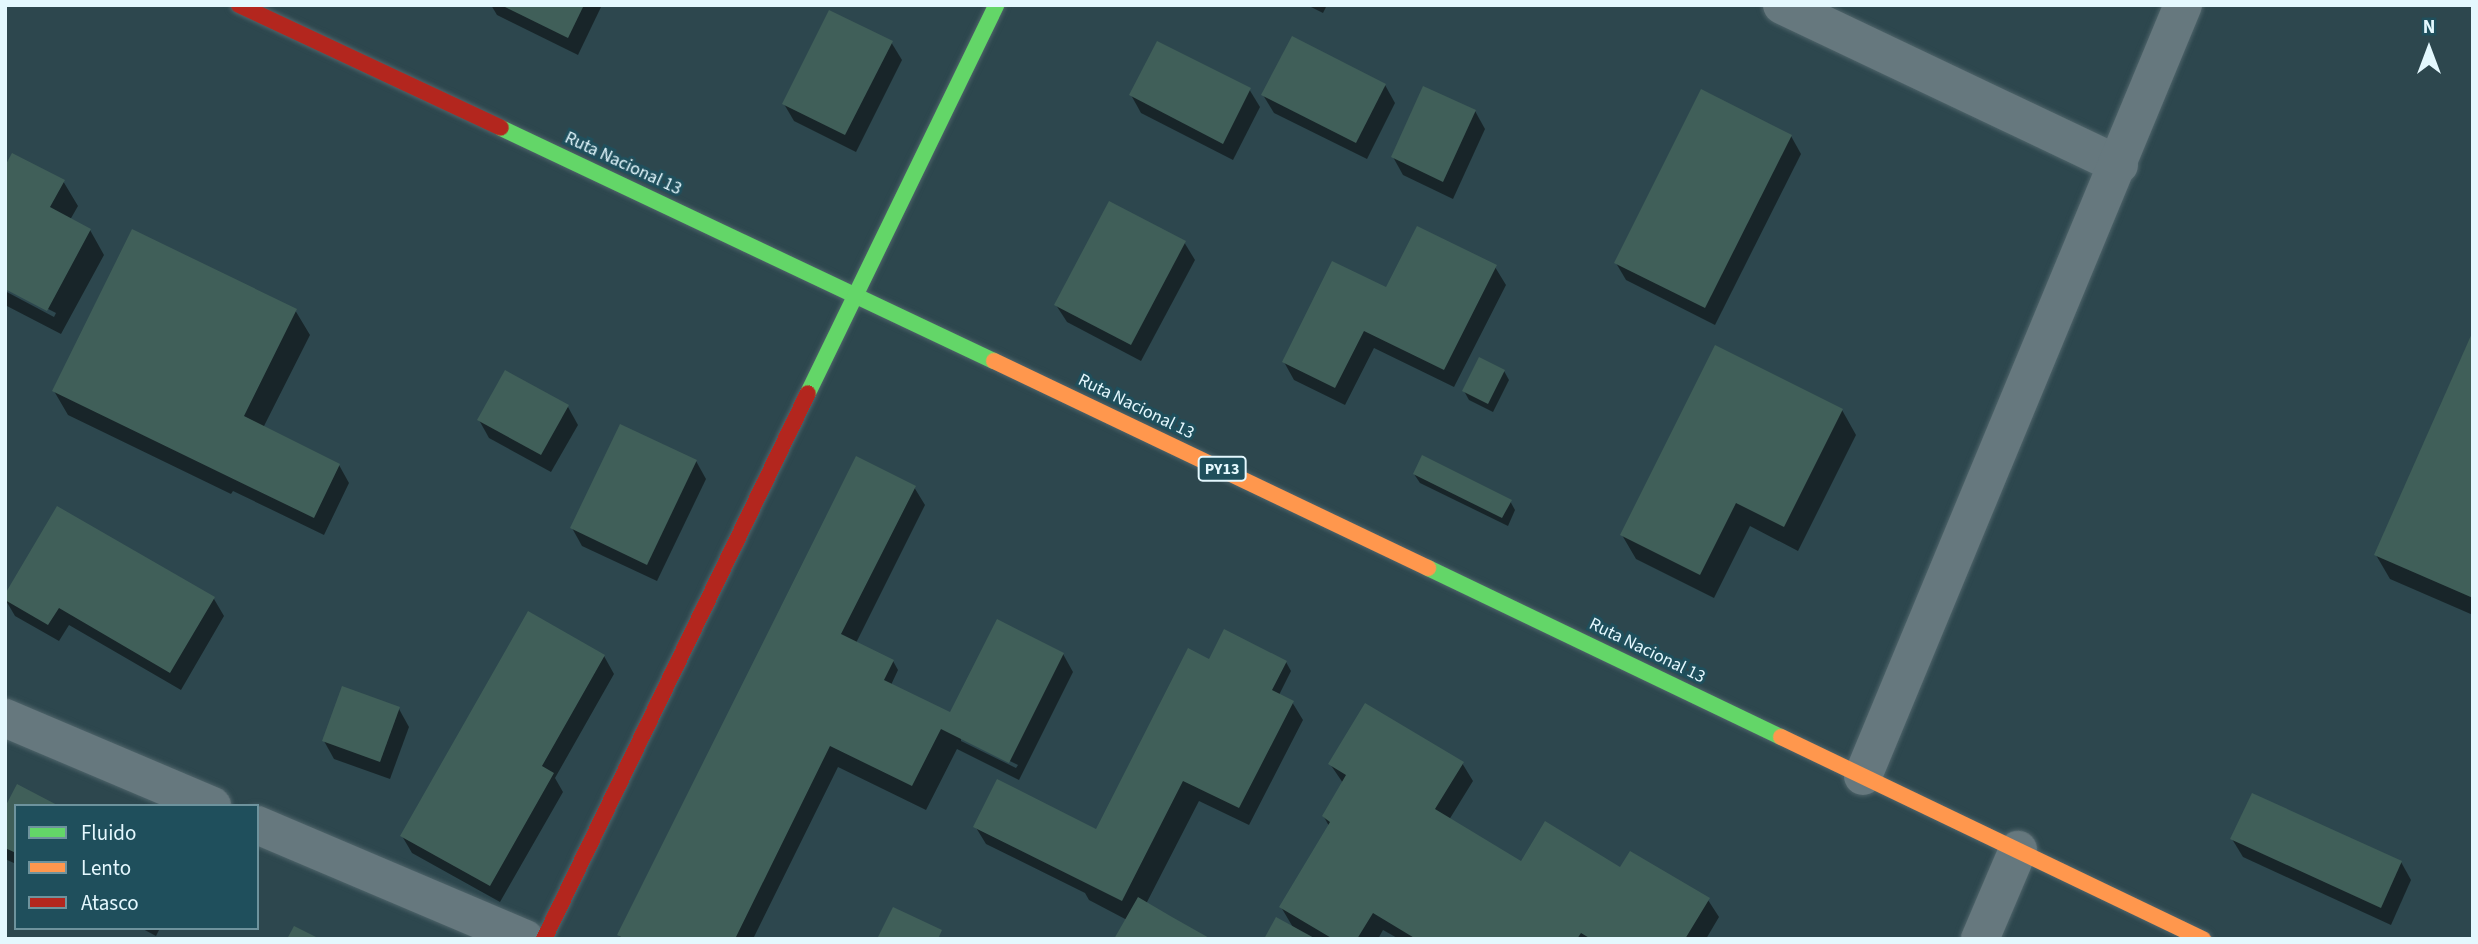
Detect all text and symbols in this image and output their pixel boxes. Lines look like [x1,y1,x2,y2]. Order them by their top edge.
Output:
north arrow [2394,14,2464,84]
text: N [2423,14,2435,41]
street label: Ruta Nacional 13 [561,127,685,201]
street label: Ruta Nacional 13 [1074,370,1198,444]
road number: PY13 [1198,456,1246,482]
street label: Ruta Nacional 13 [1585,614,1709,688]
legend [14,804,259,930]
text: Fluido [81,818,136,848]
text: Lento [81,853,131,883]
text: Atasco [81,888,139,918]

